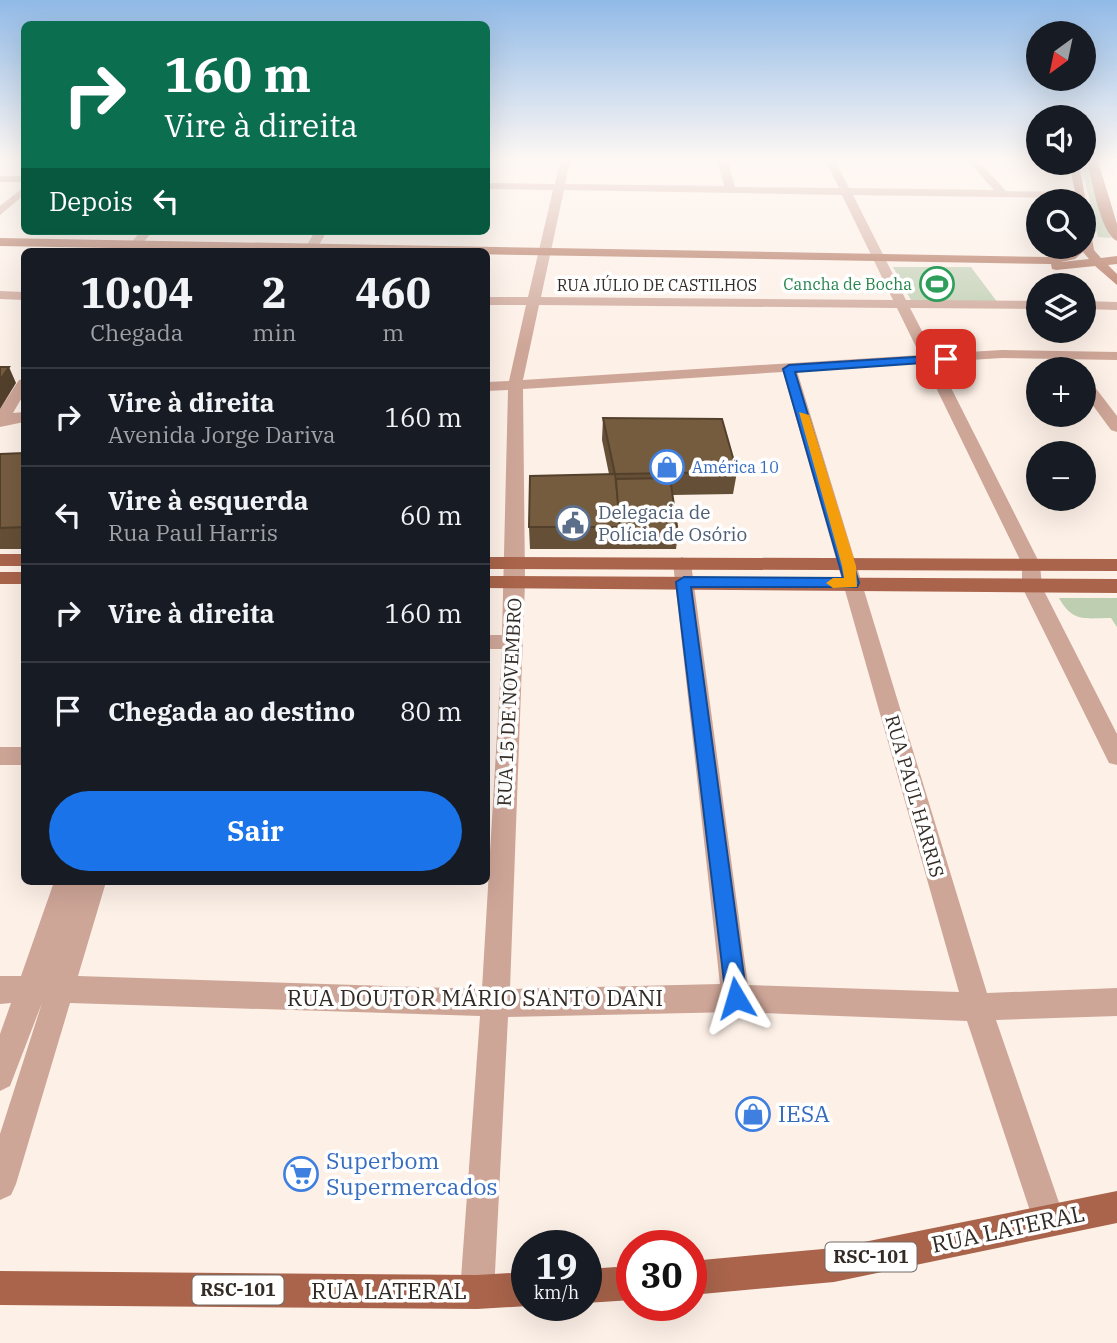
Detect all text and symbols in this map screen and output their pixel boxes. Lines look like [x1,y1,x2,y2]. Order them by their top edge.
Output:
north arrow [1026,21,1096,91]
map controls [1026,21,1096,511]
text: 160 m [164,42,311,105]
icon: right [49,49,140,140]
text: Vire à direita [164,104,358,146]
button: sound [1026,105,1096,175]
icon: left [147,182,185,220]
text: Depois [49,184,133,218]
button: search [1026,189,1096,259]
text: 10:04 [80,265,194,320]
text: 2 [262,265,287,320]
text: 460 [355,265,431,320]
sports icon: Cancha de Bocha [918,265,956,303]
button: layers [1026,273,1096,343]
street label: RUA JÚLIO DE CASTILHOS [557,274,757,295]
place label: Cancha de Bocha [783,274,912,294]
text: Chegada [90,317,183,347]
text: min [253,317,296,347]
text: m [382,317,404,347]
pin [916,329,976,389]
icon: arrive [927,340,965,378]
button: + [1026,357,1096,427]
text: Vire à direita [108,385,275,419]
icon: right [49,398,87,436]
text: 160 m [384,400,462,434]
text: Avenida Jorge Dariva [108,419,336,449]
button: − [1026,441,1096,511]
shop icon: América 10 [648,448,686,486]
place label: América 10 [692,457,779,477]
text: Vire à esquerda [108,483,309,517]
icon: left [49,496,87,534]
text: 60 m [400,498,462,532]
place label: Delegacia de Polícia de Osório [598,500,747,546]
public building icon: Delegacia de Polícia de Osório [554,504,592,542]
text: Rua Paul Harris [108,517,278,547]
icon: right [49,594,87,632]
text: Vire à direita [108,596,275,630]
text: 160 m [384,596,462,630]
street label: RUA 15 DE NOVEMBRO [492,597,526,807]
icon: arrive [49,692,87,730]
text: Chegada ao destino [108,694,355,728]
text: 80 m [400,694,462,728]
street label: RUA PAUL HARRIS [880,712,950,880]
button: Sair [49,791,462,871]
position arrow [699,961,773,1035]
street label: RUA DOUTOR MÁRIO SANTO DANI [287,982,663,1012]
shop icon: IESA [734,1095,772,1133]
place label: IESA [778,1098,830,1128]
place label: Superbom Supermercados [326,1145,498,1201]
supermarket icon: Superbom Supermercados [282,1155,320,1193]
street label: RUA LATERAL [928,1197,1087,1259]
speed limit sign: 30 [616,1230,707,1321]
road number: RSC-101 [826,1242,917,1272]
text: 19 [535,1243,578,1289]
road number: RSC-101 [192,1275,284,1304]
street label: RUA LATERAL [311,1275,467,1305]
text: km/h [534,1281,579,1304]

